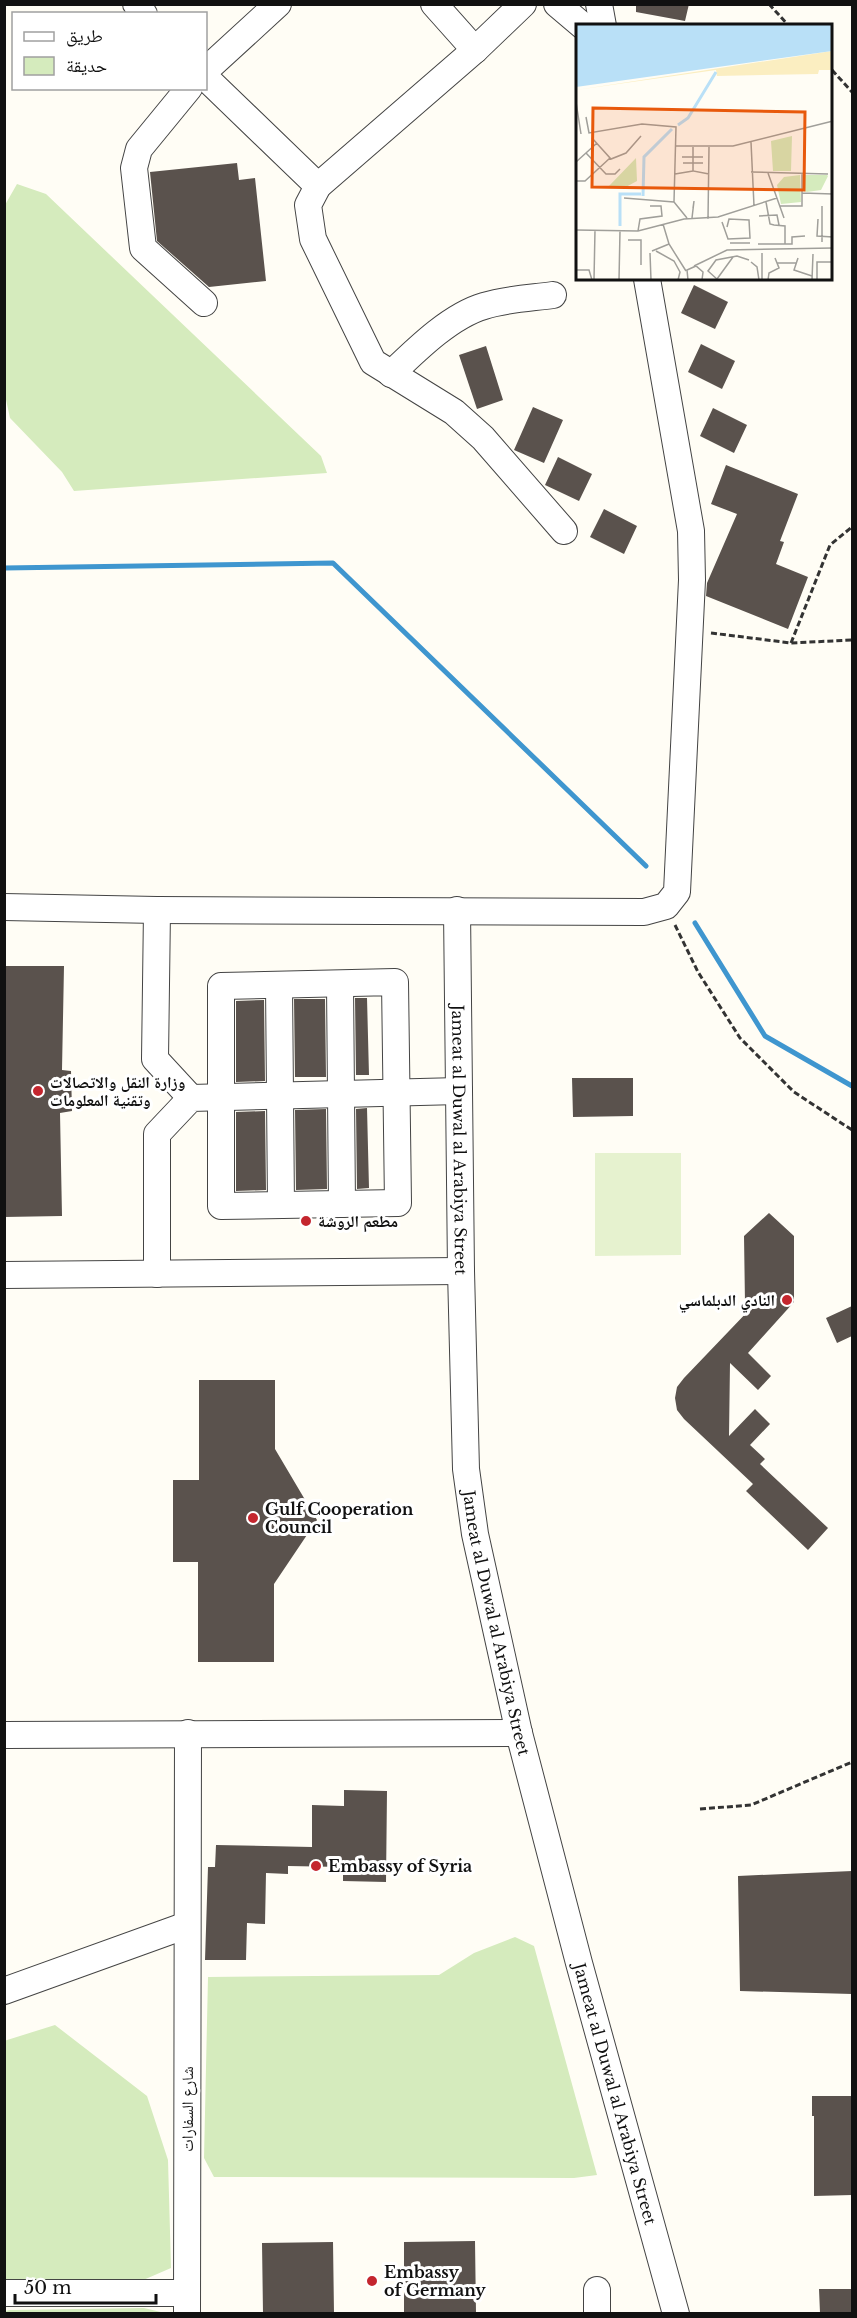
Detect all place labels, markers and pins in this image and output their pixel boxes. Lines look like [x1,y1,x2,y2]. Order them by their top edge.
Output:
place label: وزارة النقل والاتصالات وتقنية المعلومات [50,1072,186,1110]
marker: وزارة النقل والاتصالات وتقنية المعلومات [31,1084,45,1098]
place label: مطعم الروشة [318,1211,398,1233]
marker: مطعم الروشة [299,1214,313,1228]
place label: النادي الدبلماسي [679,1290,775,1313]
marker: النادي الدبلماسي [780,1293,794,1307]
place label: Gulf Cooperation Council [265,1499,414,1537]
marker: Gulf Cooperation Council [246,1511,260,1525]
place label: Embassy of Syria [328,1856,472,1876]
marker: Embassy of Syria [309,1859,323,1873]
place label: Embassy of Germany [384,2262,486,2300]
marker: Embassy of Germany [365,2274,379,2288]

